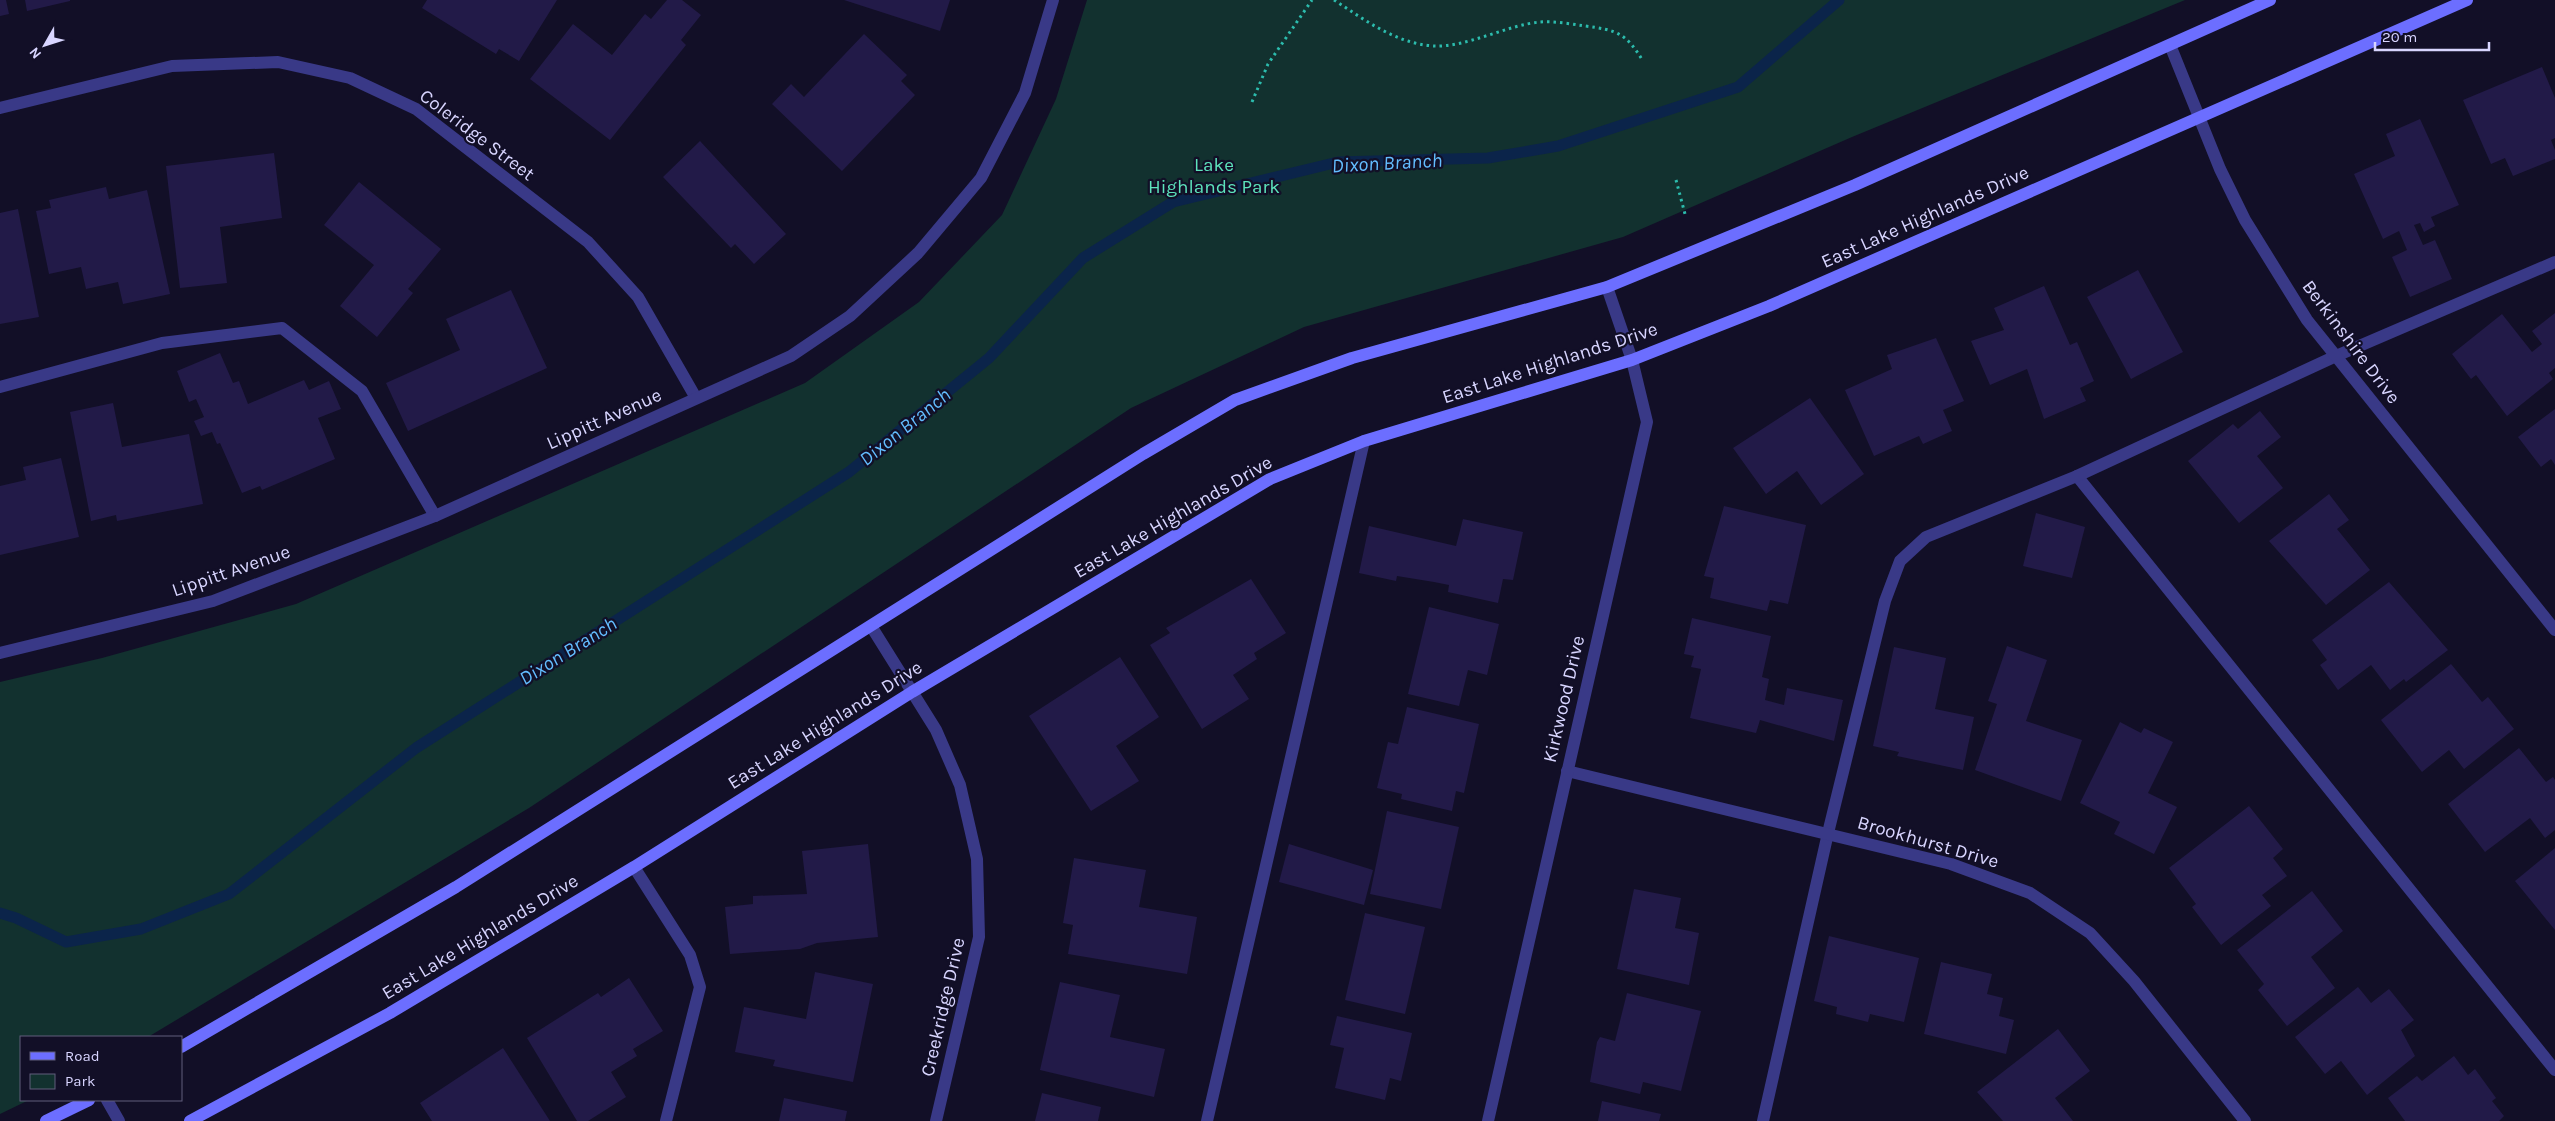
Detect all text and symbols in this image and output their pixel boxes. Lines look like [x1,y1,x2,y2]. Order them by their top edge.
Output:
north arrow [20,20,70,70]
scale bar [2375,20,2489,52]
text: 20 m [2382,28,2417,46]
text: N [26,44,45,62]
street label: Coleridge Street [415,85,539,185]
water label: Dixon Branch [1331,149,1443,177]
park label: Lake Highlands Park [1148,154,1280,198]
street label: East Lake Highlands Drive [1818,161,2032,273]
street label: Berkinshire Drive [2297,276,2405,408]
street label: East Lake Highlands Drive [1440,318,1660,408]
water label: Dixon Branch [855,383,955,471]
street label: Lippitt Avenue [543,384,665,454]
street label: East Lake Highlands Drive [1070,451,1276,583]
street label: Lippitt Avenue [169,540,293,602]
water label: Dixon Branch [515,612,621,690]
street label: Kirkwood Drive [1539,633,1589,765]
street label: East Lake Highlands Drive [724,656,926,794]
street label: Brookhurst Drive [1855,811,2001,873]
street label: East Lake Highlands Drive [378,870,582,1004]
street label: Creekridge Drive [916,935,970,1079]
legend [20,1036,182,1101]
text: Road [65,1047,100,1065]
text: Park [65,1072,95,1090]

